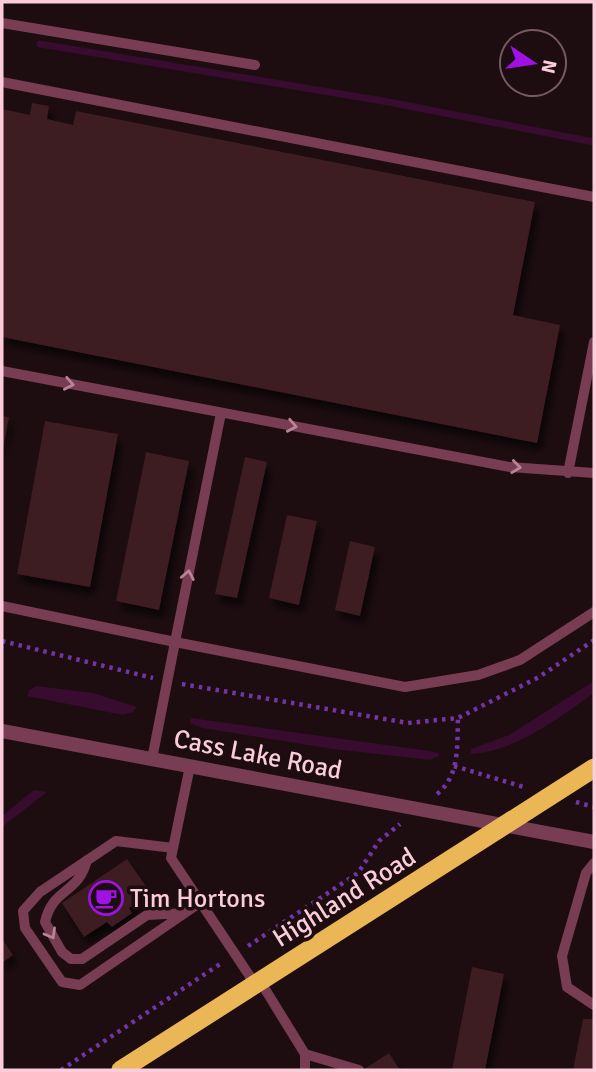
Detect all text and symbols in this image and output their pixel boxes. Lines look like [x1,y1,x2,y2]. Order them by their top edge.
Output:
north arrow [498,28,568,98]
text: N [535,57,562,76]
one-way arrow [63,376,75,391]
one-way arrow [286,418,298,433]
one-way arrow [510,459,522,474]
one-way arrow [180,569,195,581]
street label: Cass Lake Road [171,723,345,787]
street label: Highland Road [267,841,422,955]
cafe icon: Tim Hortons [87,879,125,917]
place label: Tim Hortons [130,883,265,915]
one-way arrow [43,927,56,939]

